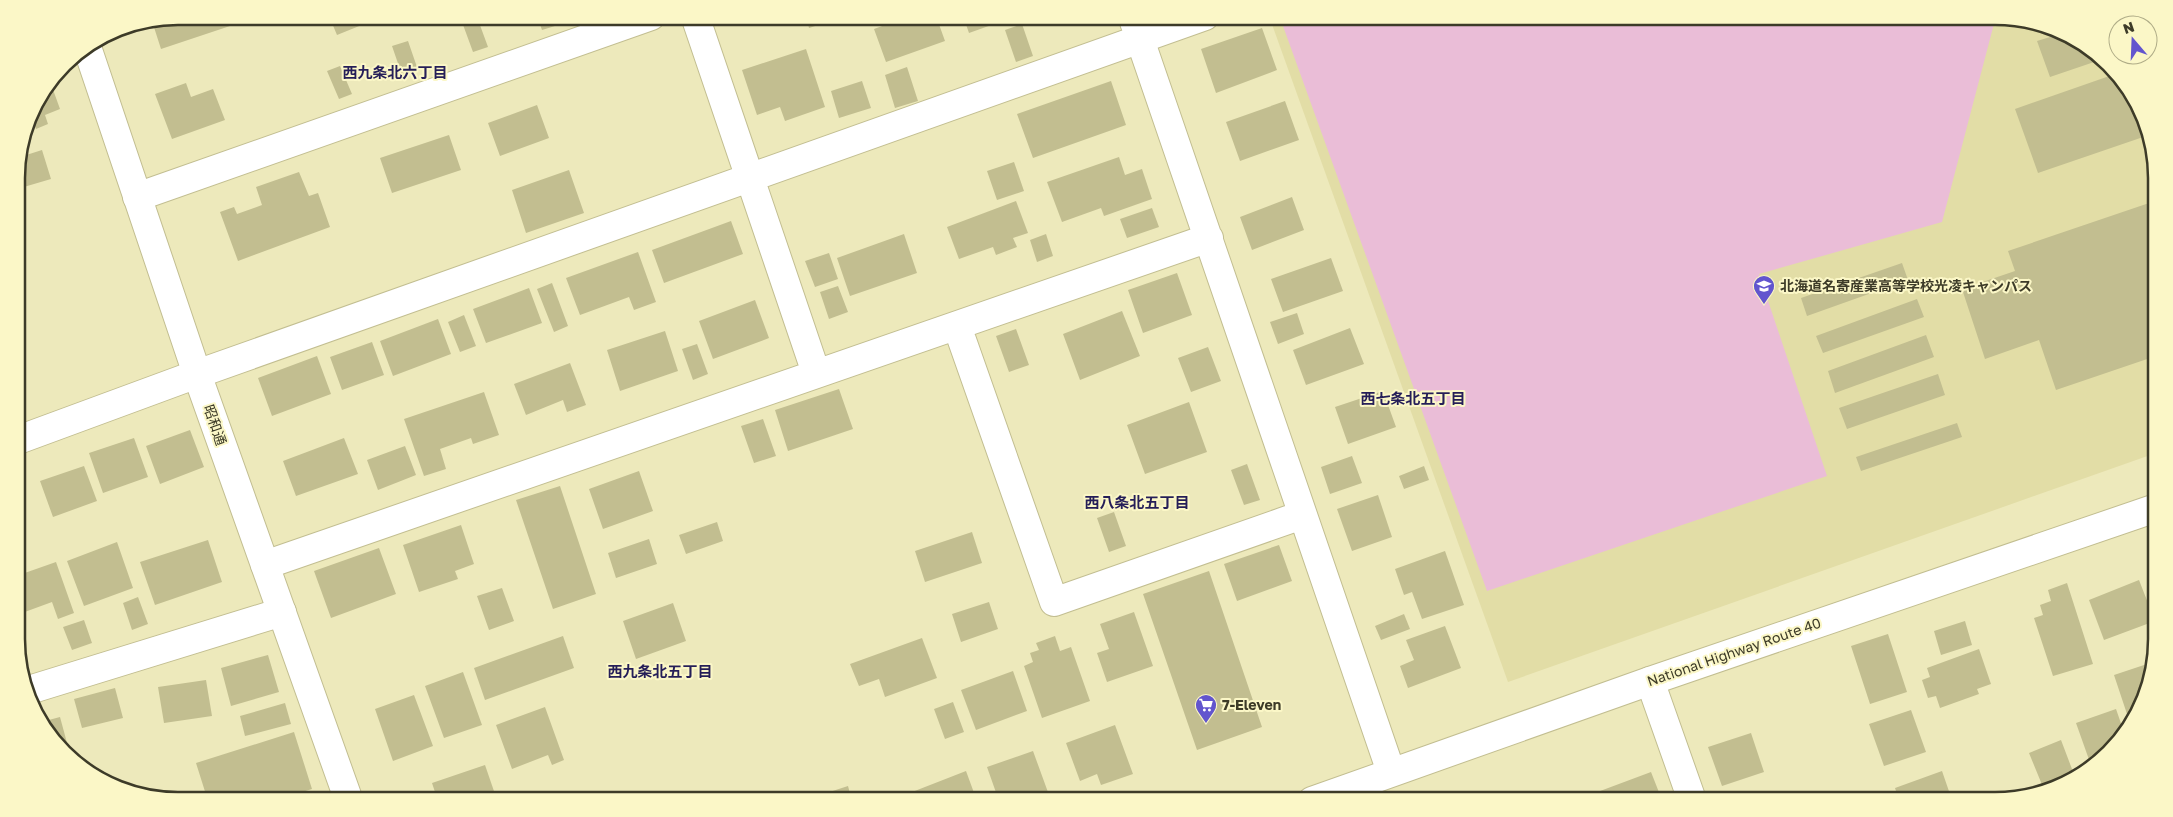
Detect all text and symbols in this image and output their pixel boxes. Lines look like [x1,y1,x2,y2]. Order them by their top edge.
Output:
north arrow [2108,15,2158,65]
text: N [2121,17,2136,37]
district label: 西九条北六丁目 [342,63,448,81]
school or university icon: 北海道名寄産業高等学校光凌キャンパス [1752,274,1776,305]
place label: 北海道名寄産業高等学校光凌キャンパス [1780,277,2032,294]
district label: 西七条北五丁目 [1360,389,1466,407]
street label: 昭和通 [201,402,230,447]
district label: 西八条北五丁目 [1084,493,1190,511]
street label: National Highway Route 40 [1645,614,1823,689]
district label: 西九条北五丁目 [607,662,713,680]
supermarket icon: 7-Eleven [1194,693,1218,724]
place label: 7-Eleven [1222,696,1281,713]

